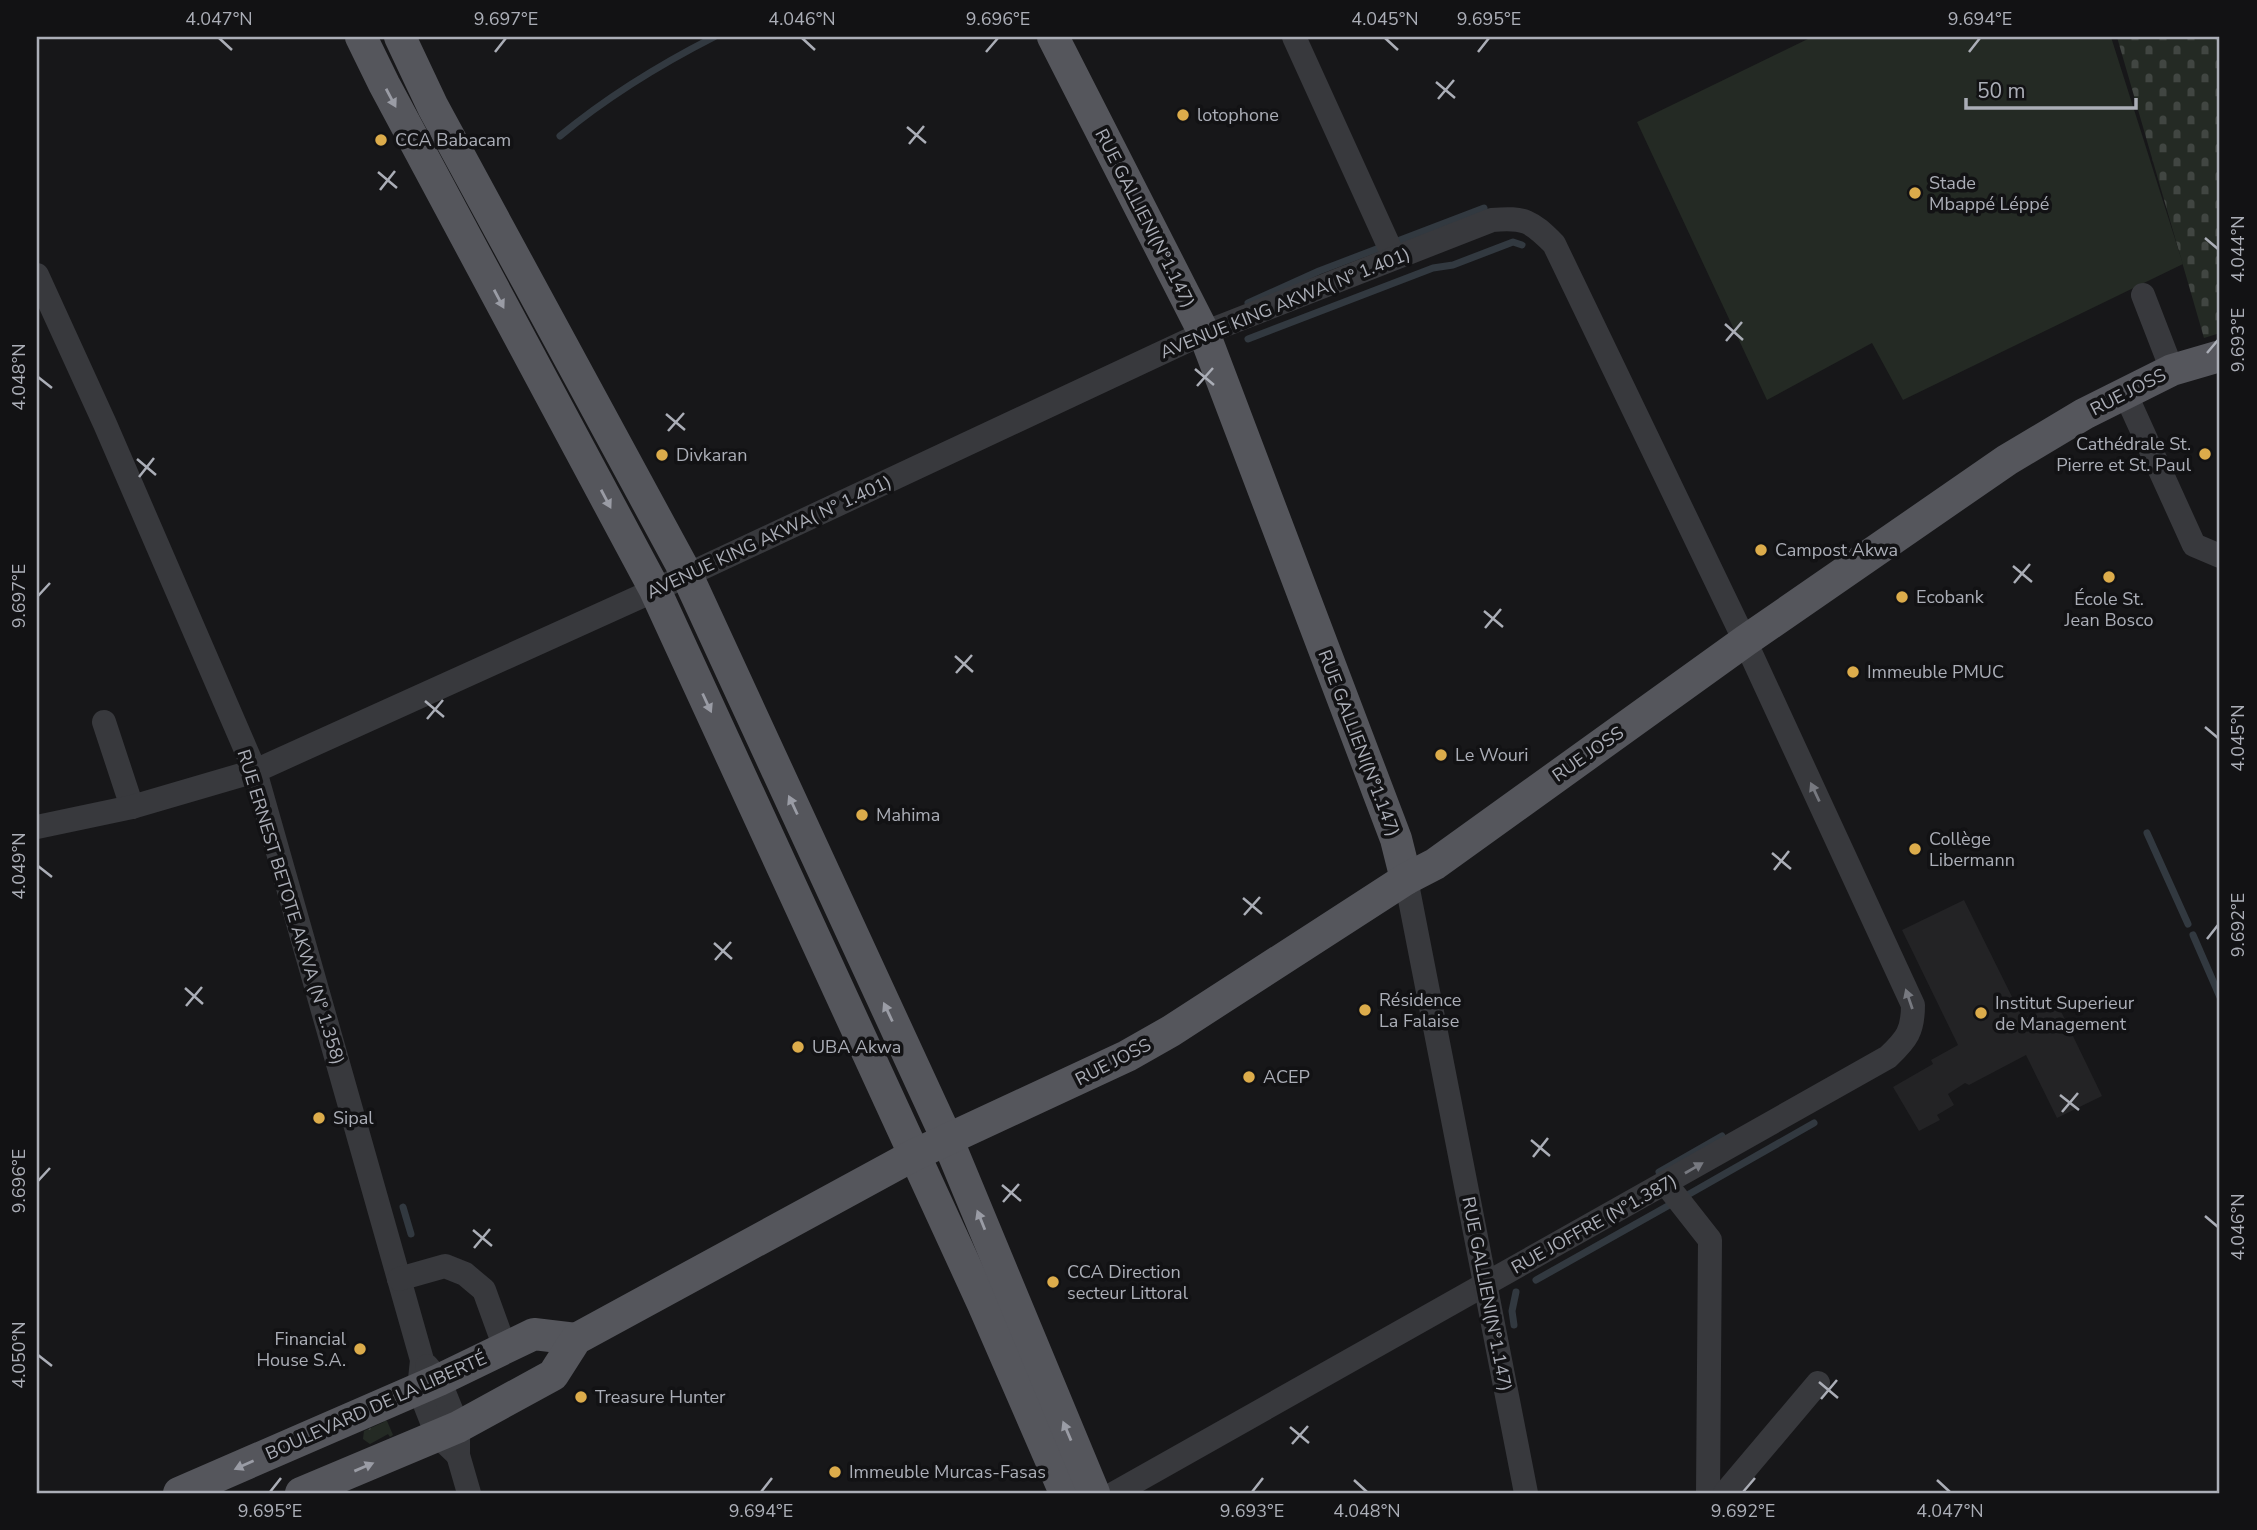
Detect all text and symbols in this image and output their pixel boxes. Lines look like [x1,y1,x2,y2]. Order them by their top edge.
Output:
text: 4.047°N [185,7,253,31]
text: 9.697°E [474,7,538,31]
text: 4.046°N [768,7,836,31]
text: 9.696°E [966,7,1030,31]
text: 4.045°N [1351,7,1419,31]
text: 9.695°E [1457,7,1521,31]
text: 9.694°E [1948,7,2012,31]
scale bar [1966,66,2136,110]
text: 50 m [1977,77,2026,105]
one-way arrow [385,88,397,108]
place label: lotophone [1197,103,1279,127]
marker: lotophone [1175,107,1191,123]
street label: RUE GALLIENI(N°1.147) [1089,124,1201,312]
place label: CCA Babacam [395,128,511,152]
marker: CCA Babacam [373,132,389,148]
place label: Stade Mbappé Léppé [1929,171,2049,216]
marker: Stade Mbappé Léppé [1907,185,1923,201]
text: 4.044°N [2226,215,2250,283]
street label: AVENUE KING AKWA( N° 1.401) [1157,242,1413,364]
one-way arrow [493,289,505,308]
text: 9.693°E [2226,308,2250,372]
text: 4.048°N [7,343,31,411]
street label: RUE JOSS [2086,363,2170,421]
place label: Cathédrale St. Pierre et St. Paul [2056,432,2192,477]
place label: Divkaran [676,443,747,467]
marker: Cathédrale St. Pierre et St. Paul [2197,446,2213,462]
marker: Divkaran [654,447,670,463]
street label: AVENUE KING AKWA( N° 1.401) [643,470,895,604]
one-way arrow [600,489,612,509]
place label: Campost Akwa [1775,538,1898,562]
marker: Campost Akwa [1753,542,1769,558]
text: 9.697°E [7,564,31,628]
marker: École St. Jean Bosco [2101,569,2117,585]
place label: Ecobank [1916,585,1985,609]
place label: École St. Jean Bosco [2064,587,2153,632]
marker: Ecobank [1894,589,1910,605]
street label: RUE GALLIENI(N°1.147) [1312,646,1406,840]
place label: Immeuble PMUC [1867,660,2004,684]
marker: Immeuble PMUC [1845,664,1861,680]
one-way arrow [701,693,713,713]
text: 4.045°N [2226,704,2250,772]
street label: RUE JOSS [1548,721,1628,787]
place label: Le Wouri [1455,743,1528,767]
street label: RUE ERNEST BETOTE AKWA (N° 1.358) [232,747,350,1067]
marker: Le Wouri [1433,747,1449,763]
one-way arrow [1809,782,1821,802]
one-way arrow [787,795,798,816]
place label: Mahima [876,803,940,827]
marker: Mahima [854,807,870,823]
place label: Collège Libermann [1929,827,2015,872]
text: 4.049°N [7,832,31,900]
marker: Collège Libermann [1907,841,1923,857]
text: 9.692°E [2226,893,2250,957]
place label: Résidence La Falaise [1379,988,1461,1033]
one-way arrow [1903,988,1914,1009]
place label: Institut Superieur de Management [1995,991,2135,1036]
one-way arrow [882,1002,894,1022]
marker: Résidence La Falaise [1357,1002,1373,1018]
marker: Institut Superieur de Management [1973,1005,1989,1021]
street label: RUE JOSS [1071,1033,1155,1091]
place label: UBA Akwa [812,1035,901,1059]
marker: UBA Akwa [790,1039,806,1055]
place label: ACEP [1263,1065,1310,1089]
marker: ACEP [1241,1069,1257,1085]
place label: Sipal [333,1106,374,1130]
marker: Sipal [311,1110,327,1126]
text: 9.696°E [7,1149,31,1213]
one-way arrow [1684,1162,1703,1174]
street label: RUE JOFFRE (N°1.387) [1507,1169,1681,1279]
text: 4.046°N [2226,1193,2250,1261]
street label: RUE GALLIENI(N°1.147) [1456,1195,1518,1393]
one-way arrow [975,1209,986,1230]
place label: CCA Direction secteur Littoral [1067,1260,1189,1305]
marker: CCA Direction secteur Littoral [1045,1274,1061,1290]
text: 4.050°N [7,1321,31,1389]
place label: Financial House S.A. [256,1327,347,1372]
marker: Financial House S.A. [352,1341,368,1357]
street label: BOULEVARD DE LA LIBERTÉ [262,1346,490,1466]
place label: Treasure Hunter [595,1385,726,1409]
marker: Treasure Hunter [573,1389,589,1405]
one-way arrow [1061,1420,1072,1441]
one-way arrow [234,1459,254,1471]
place label: Immeuble Murcas-Fasas [849,1460,1046,1484]
one-way arrow [354,1461,375,1472]
marker: Immeuble Murcas-Fasas [827,1464,843,1480]
text: 9.695°E [238,1499,302,1523]
text: 9.694°E [729,1499,793,1523]
text: 9.693°E [1220,1499,1284,1523]
text: 4.048°N [1333,1499,1401,1523]
text: 9.692°E [1711,1499,1775,1523]
text: 4.047°N [1916,1499,1984,1523]

